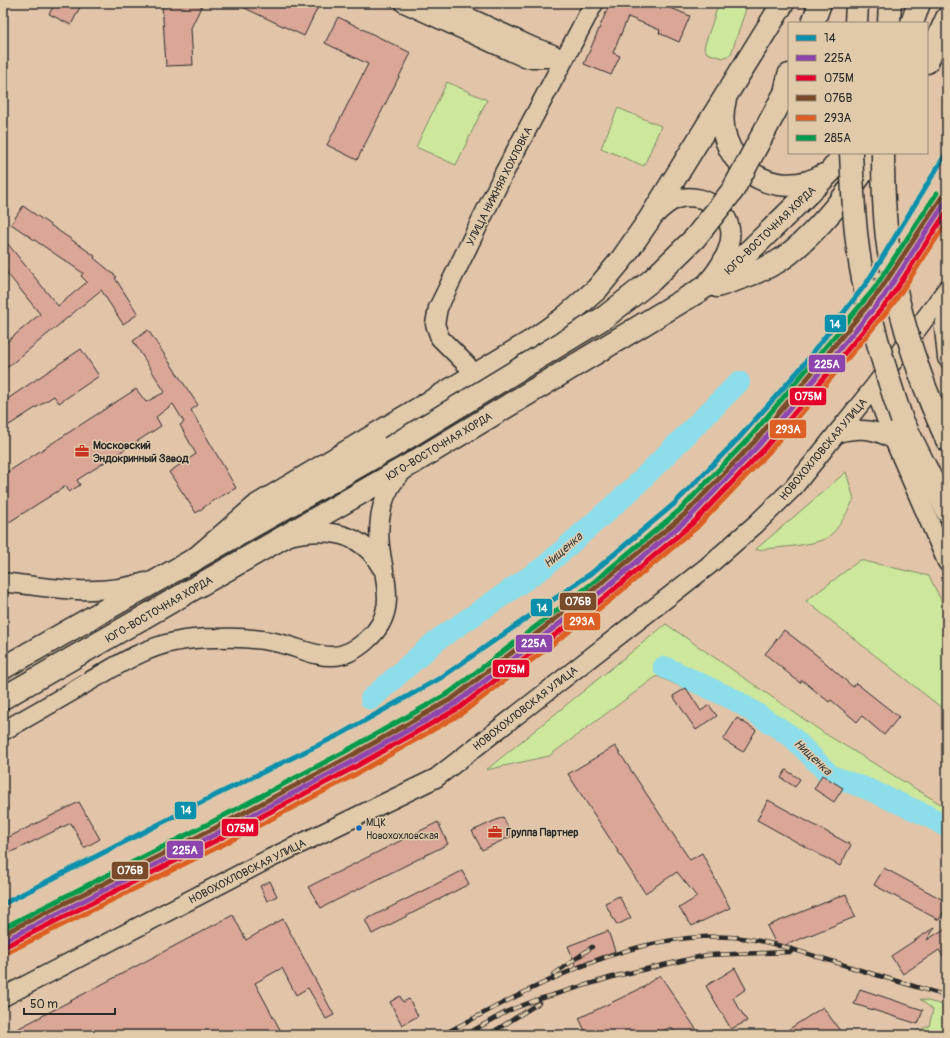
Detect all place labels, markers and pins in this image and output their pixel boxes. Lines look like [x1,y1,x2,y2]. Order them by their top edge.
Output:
place label: Московский Эндокринный Завод [93,439,189,465]
office icon: Московский Эндокринный Завод [74,443,90,459]
place label: МЦК Новохохловская [366,817,439,842]
marker: МЦК Новохохловская [354,823,364,833]
office icon: Группа Партнер [487,824,503,840]
place label: Группа Партнер [506,826,578,839]

